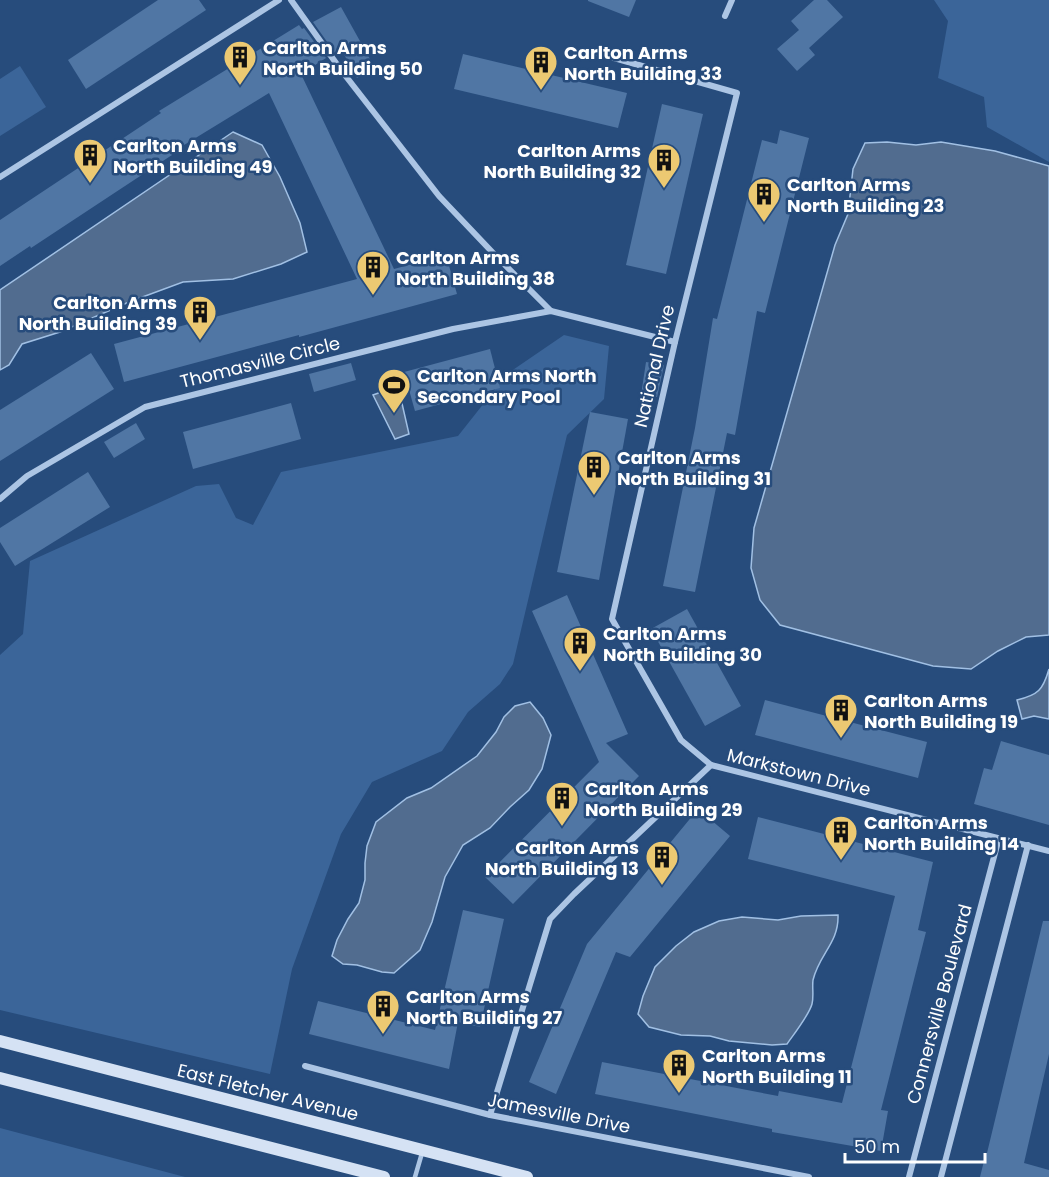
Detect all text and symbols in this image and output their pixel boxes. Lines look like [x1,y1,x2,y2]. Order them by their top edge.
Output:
place label: Carlton Arms North Building 50 [263,35,423,81]
building icon: Carlton Arms North Building 50 [222,39,258,86]
place label: Carlton Arms North Building 33 [564,40,722,86]
building icon: Carlton Arms North Building 33 [523,44,559,91]
place label: Carlton Arms North Building 49 [113,133,273,179]
building icon: Carlton Arms North Building 49 [72,137,108,184]
place label: Carlton Arms North Building 32 [484,138,641,184]
building icon: Carlton Arms North Building 32 [646,142,682,189]
place label: Carlton Arms North Building 23 [787,172,944,218]
building icon: Carlton Arms North Building 23 [746,176,782,223]
place label: Carlton Arms North Building 38 [396,245,555,291]
building icon: Carlton Arms North Building 38 [355,249,391,296]
place label: Carlton Arms North Building 39 [19,290,177,336]
building icon: Carlton Arms North Building 39 [182,294,218,341]
street label: National Drive [628,302,680,430]
street label: Thomasville Circle [178,330,342,394]
place label: Carlton Arms North Secondary Pool [417,363,597,409]
sports icon: Carlton Arms North Secondary Pool [376,367,412,414]
place label: Carlton Arms North Building 31 [617,445,771,491]
building icon: Carlton Arms North Building 31 [576,449,612,496]
place label: Carlton Arms North Building 30 [603,621,762,667]
building icon: Carlton Arms North Building 30 [562,625,598,672]
place label: Carlton Arms North Building 19 [864,688,1018,734]
building icon: Carlton Arms North Building 19 [823,692,859,739]
street label: Markstown Drive [724,742,874,802]
place label: Carlton Arms North Building 29 [585,776,743,822]
building icon: Carlton Arms North Building 29 [544,780,580,827]
place label: Carlton Arms North Building 14 [864,810,1019,856]
building icon: Carlton Arms North Building 14 [823,814,859,861]
place label: Carlton Arms North Building 13 [485,835,639,881]
building icon: Carlton Arms North Building 13 [644,839,680,886]
street label: Connersville Boulevard [900,901,978,1107]
place label: Carlton Arms North Building 27 [406,984,563,1030]
building icon: Carlton Arms North Building 27 [365,988,401,1035]
place label: Carlton Arms North Building 11 [702,1043,852,1089]
building icon: Carlton Arms North Building 11 [661,1047,697,1094]
street label: East Fletcher Avenue [175,1057,361,1127]
street label: Jamesville Drive [485,1087,633,1139]
scale bar [845,1126,984,1164]
text: 50 m [854,1134,900,1159]

